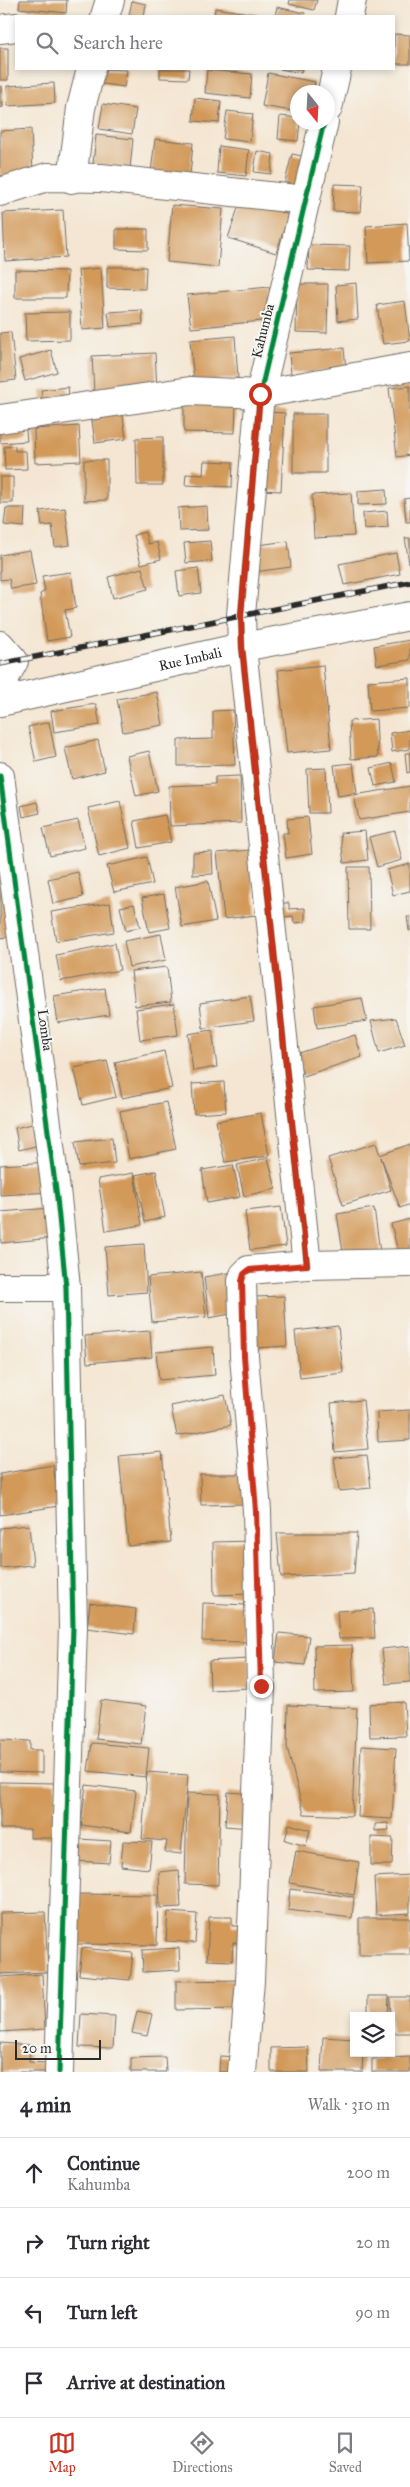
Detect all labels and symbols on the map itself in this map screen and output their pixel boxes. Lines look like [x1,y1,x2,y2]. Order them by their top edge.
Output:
north arrow [290,85,335,130]
street label: Kahumba [248,302,278,360]
route start [249,383,272,406]
street label: Rue Imbali [157,643,223,674]
street label: Lomba [34,1008,56,1052]
route end [250,1675,273,1698]
scale bar [15,2037,101,2060]

